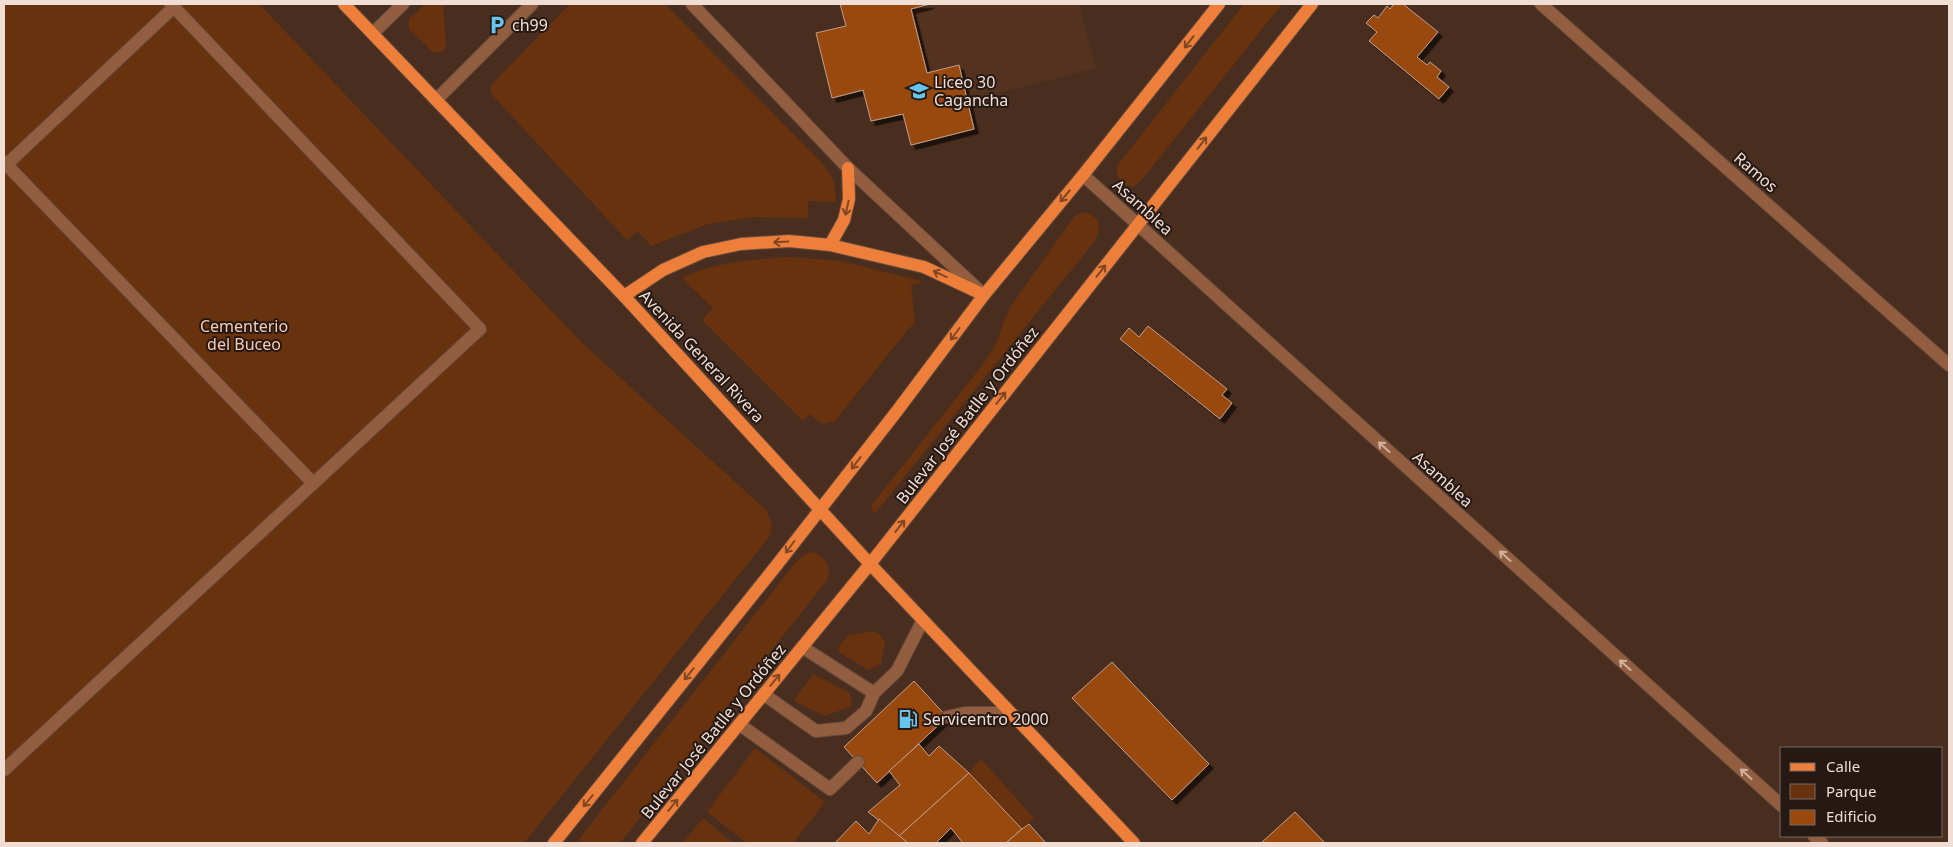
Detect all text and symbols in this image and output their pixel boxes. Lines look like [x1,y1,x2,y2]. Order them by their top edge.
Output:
parking icon: ch99 [486,14,508,36]
place label: ch99 [512,14,548,36]
one-way arrow [1183,35,1194,48]
place label: Liceo 30 Cagancha [934,71,1008,111]
school or university icon: Liceo 30 Cagancha [908,80,930,102]
one-way arrow [1197,137,1208,150]
street label: Ramos [1729,147,1783,197]
street label: Asamblea [1108,174,1178,240]
one-way arrow [1060,189,1071,202]
one-way arrow [842,200,851,216]
one-way arrow [774,237,790,246]
one-way arrow [1096,265,1107,278]
one-way arrow [933,269,948,278]
street label: Avenida General Rivera [635,285,769,427]
park label: Cementerio del Buceo [200,315,288,355]
street label: Bulevar José Batlle y Ordóñez [891,322,1043,508]
one-way arrow [949,327,960,340]
one-way arrow [995,392,1006,405]
one-way arrow [1377,441,1390,453]
street label: Asamblea [1408,446,1478,512]
one-way arrow [851,456,861,470]
one-way arrow [895,520,906,533]
one-way arrow [785,540,796,553]
one-way arrow [1498,550,1511,562]
street label: Bulevar José Batlle y Ordóñez [635,639,791,823]
one-way arrow [1619,659,1632,671]
one-way arrow [684,668,695,681]
one-way arrow [770,673,781,686]
fuel station icon: Servicentro 2000 [897,708,919,730]
place label: Servicentro 2000 [923,708,1049,730]
legend [1780,747,1943,837]
text: Calle [1826,756,1860,776]
one-way arrow [1739,768,1752,780]
text: Parque [1826,781,1876,801]
one-way arrow [582,795,593,808]
one-way arrow [667,799,678,812]
text: Edificio [1826,806,1877,826]

